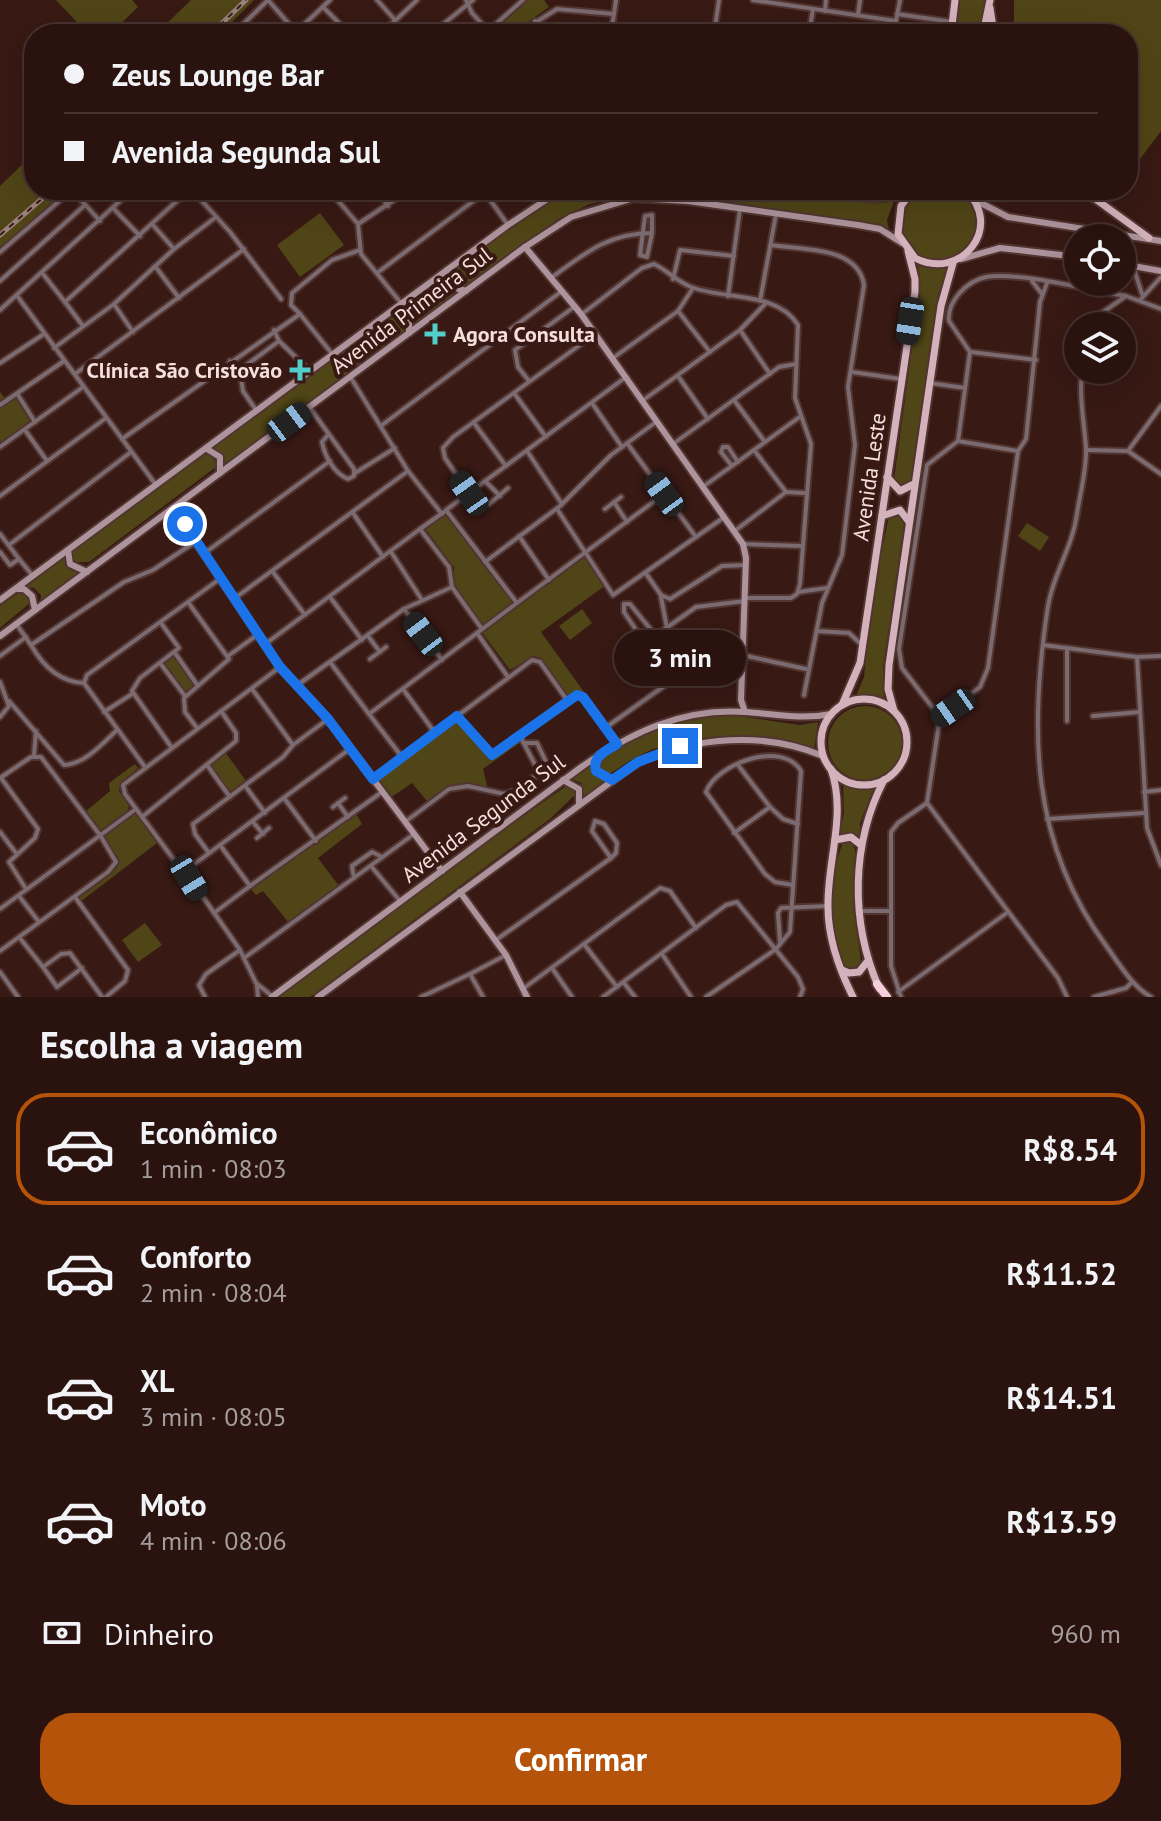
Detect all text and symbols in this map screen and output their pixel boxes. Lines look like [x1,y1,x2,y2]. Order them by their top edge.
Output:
text: Zeus Lounge Bar [112,55,324,94]
text: Avenida Segunda Sul [112,132,380,171]
map controls [1064,224,1136,384]
button: locate [1064,224,1136,296]
street label: Avenida Primeira Sul [325,240,497,380]
car [894,295,926,347]
button: layers [1064,312,1136,384]
place label: Agora Consulta [453,320,595,348]
marker: Agora Consulta [424,323,446,345]
place label: Clínica São Cristovão [86,356,282,384]
marker: Clínica São Cristovão [289,359,311,381]
car [263,398,315,446]
street label: Avenida Leste [846,411,892,543]
car [445,466,493,520]
car [640,468,688,520]
route start [167,506,203,542]
car [399,608,447,660]
callout: 3 min [614,630,746,686]
text: 3 min [648,641,712,674]
car [926,684,980,732]
route end [662,728,698,764]
street label: Avenida Segunda Sul [396,747,571,888]
car [166,851,212,905]
text: Escolha a viagem [40,1021,303,1068]
icon: car [44,1113,116,1185]
text: Econômico [140,1113,278,1152]
text: R$8.54 [1024,1130,1117,1169]
text: 1 min · 08:03 [140,1152,287,1185]
icon: car [44,1237,116,1309]
text: Conforto [140,1237,252,1276]
text: R$11.52 [1007,1254,1117,1293]
text: 2 min · 08:04 [140,1276,287,1309]
icon: car [44,1361,116,1433]
text: XL [140,1361,174,1400]
text: R$14.51 [1007,1378,1117,1417]
text: 3 min · 08:05 [140,1400,287,1433]
icon: car [44,1485,116,1557]
text: Moto [140,1485,207,1524]
text: R$13.59 [1007,1502,1117,1541]
text: 4 min · 08:06 [140,1524,287,1557]
icon: cash [40,1611,84,1655]
text: Dinheiro [104,1614,214,1653]
text: 960 m [1050,1617,1121,1650]
button: Confirmar [40,1713,1121,1805]

